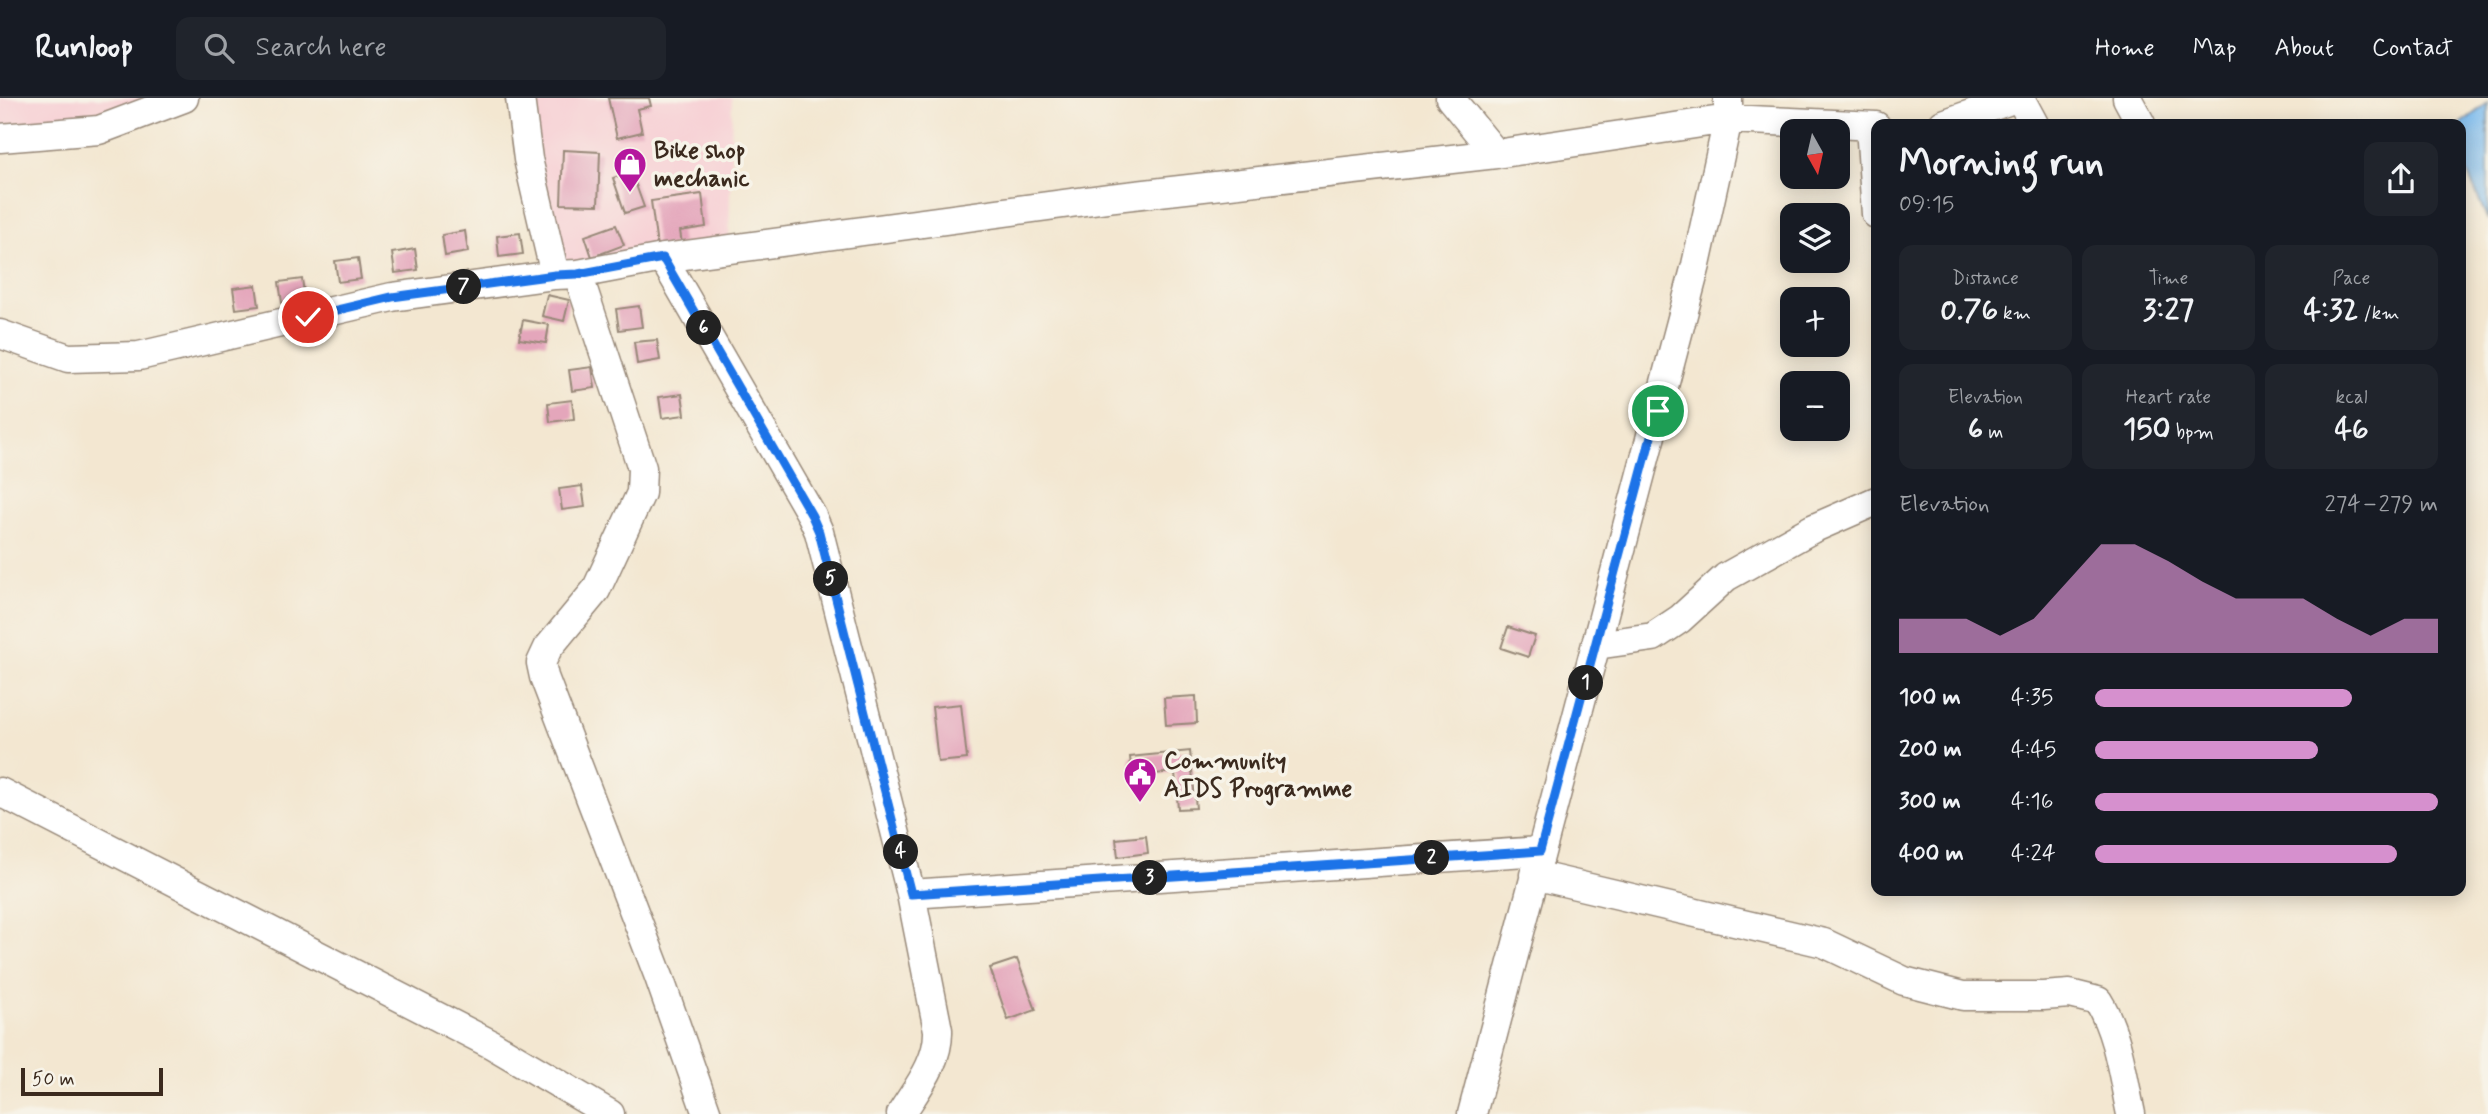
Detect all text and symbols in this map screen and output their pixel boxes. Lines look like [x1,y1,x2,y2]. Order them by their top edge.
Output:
search box [176,17,666,80]
text: Runloop [35,26,134,70]
icon: search [200,29,238,67]
text: Search here [256,31,386,65]
text: Home [2095,33,2155,64]
text: Map [2193,33,2237,64]
text: About [2275,33,2334,64]
text: Contact [2372,33,2453,64]
north arrow [1780,119,1850,189]
map controls [1780,119,1850,441]
place label: Bike shop mechanic [654,136,750,195]
text: Morning run [1899,139,2104,188]
button: share [2364,142,2438,216]
shop icon: Bike shop mechanic [611,145,649,194]
text: 09:15 [1899,190,1954,220]
button: layers [1780,203,1850,273]
text: Distance [1952,266,2019,291]
text: Time [2149,266,2188,291]
text: Pace [2333,266,2370,291]
pin: 7 [447,270,482,304]
text: 7 [458,274,469,299]
pin [278,287,338,347]
button: + [1780,287,1850,357]
text: 0.76 [1940,291,1998,330]
text: 3:27 [2143,291,2194,330]
text: 4:32 [2303,291,2358,330]
icon: check [289,298,327,336]
text: km [1998,301,2031,326]
text: /km [2358,301,2400,326]
pin: 6 [686,310,722,345]
text: 6 [699,315,708,340]
button: − [1780,371,1850,441]
pin [1628,381,1688,441]
text: Elevation [1948,385,2023,410]
text: Heart rate [2126,385,2211,410]
text: kcal [2336,385,2367,410]
icon: arrive [1639,392,1677,430]
text: 6 [1968,410,1983,449]
text: 150 [2123,410,2171,449]
text: 46 [2334,410,2369,449]
text: m [1983,420,2003,445]
text: bpm [2171,420,2214,445]
text: Elevation [1899,490,1990,520]
text: 274–279 m [2324,490,2438,520]
pin: 5 [814,561,848,596]
text: 5 [825,566,836,591]
pin: 1 [1568,666,1604,700]
text: 1 [1581,670,1590,695]
text: 100 m [1899,683,1961,713]
text: 4:35 [2011,683,2053,713]
text: 200 m [1899,735,1962,765]
text: 4:45 [2011,735,2056,765]
place label: Community AIDS Programme [1164,746,1352,806]
public building icon: Community AIDS Programme [1121,755,1159,804]
text: 300 m [1899,787,1961,817]
text: 4:16 [2011,787,2054,817]
pin: 4 [884,834,918,870]
text: 4 [895,839,906,864]
text: 400 m [1899,839,1964,869]
text: 4:24 [2011,839,2056,869]
pin: 2 [1414,840,1450,876]
text: 2 [1427,845,1436,870]
pin: 3 [1132,860,1168,896]
text: 3 [1145,865,1154,890]
scale bar [21,1065,163,1097]
text: 50 m [32,1067,75,1092]

